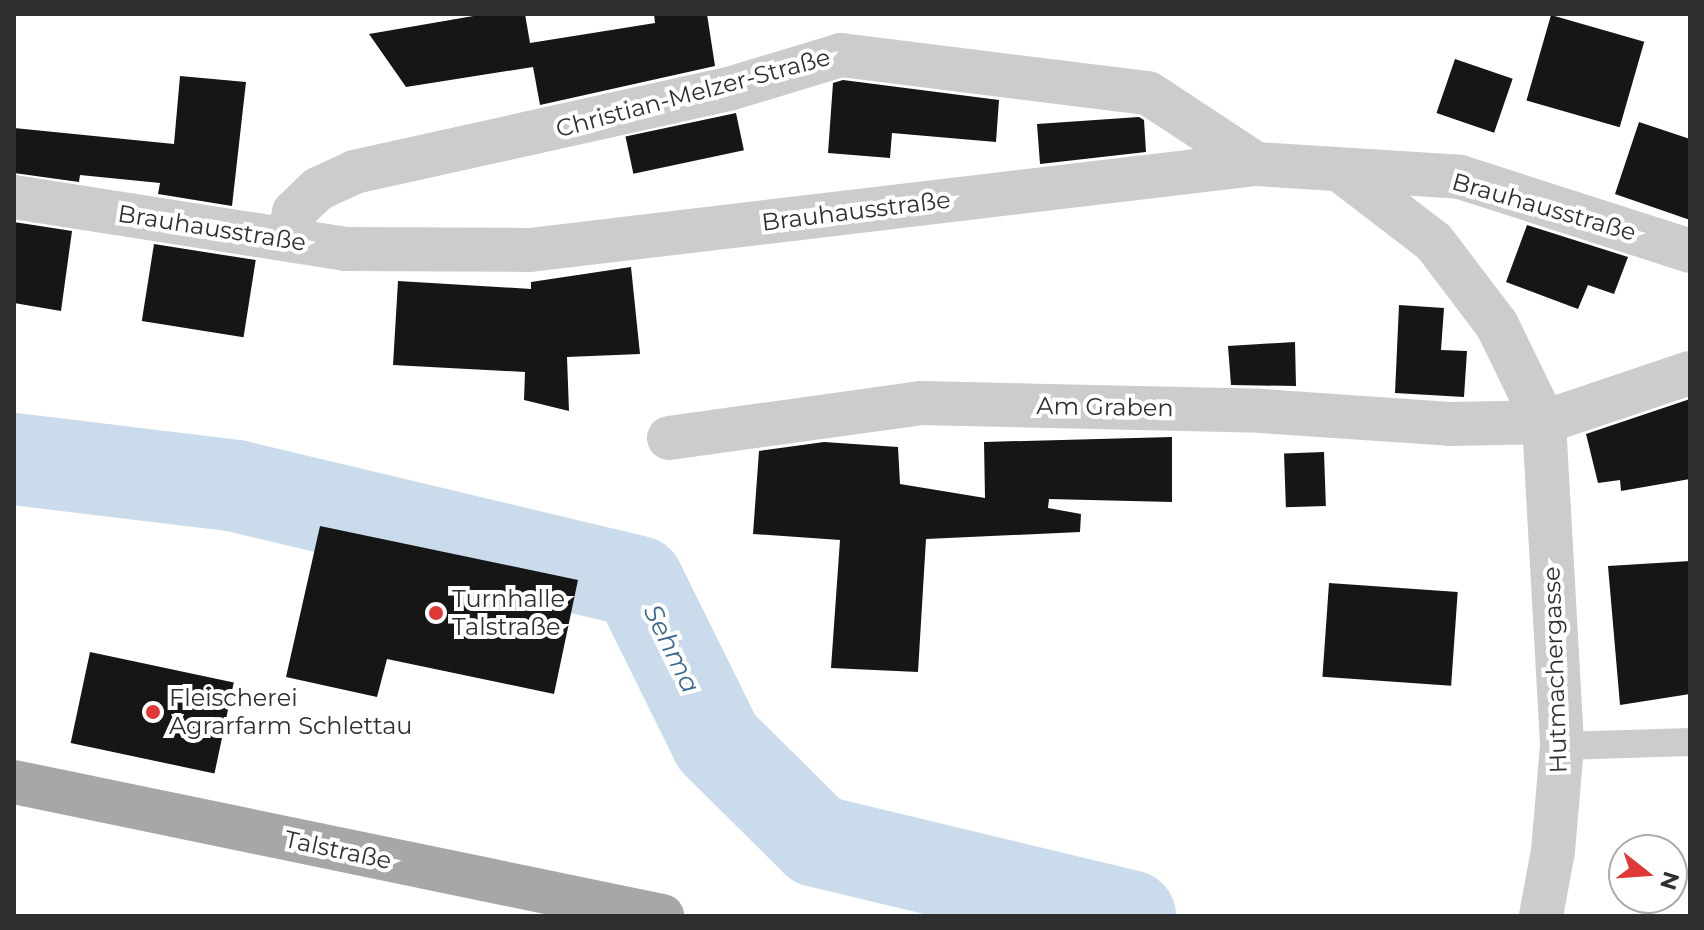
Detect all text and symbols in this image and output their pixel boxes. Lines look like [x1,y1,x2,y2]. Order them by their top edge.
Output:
street label: Christian-Melzer-Straße [553,42,833,144]
street label: Brauhausstraße [1449,167,1639,247]
street label: Brauhausstraße [760,185,952,237]
street label: Brauhausstraße [116,199,308,257]
street label: Am Graben [1036,391,1174,423]
street label: Hutmachergasse [1537,566,1573,774]
place label: Turnhalle Talstraße [452,585,565,641]
water label: Sehma [636,600,706,698]
marker: Turnhalle Talstraße [427,604,445,622]
place label: Fleischerei Agrarfarm Schlettau [169,684,412,740]
marker: Fleischerei Agrarfarm Schlettau [144,703,162,721]
street label: Talstraße [282,825,394,875]
north arrow [1608,834,1688,914]
text: N [1654,868,1685,893]

